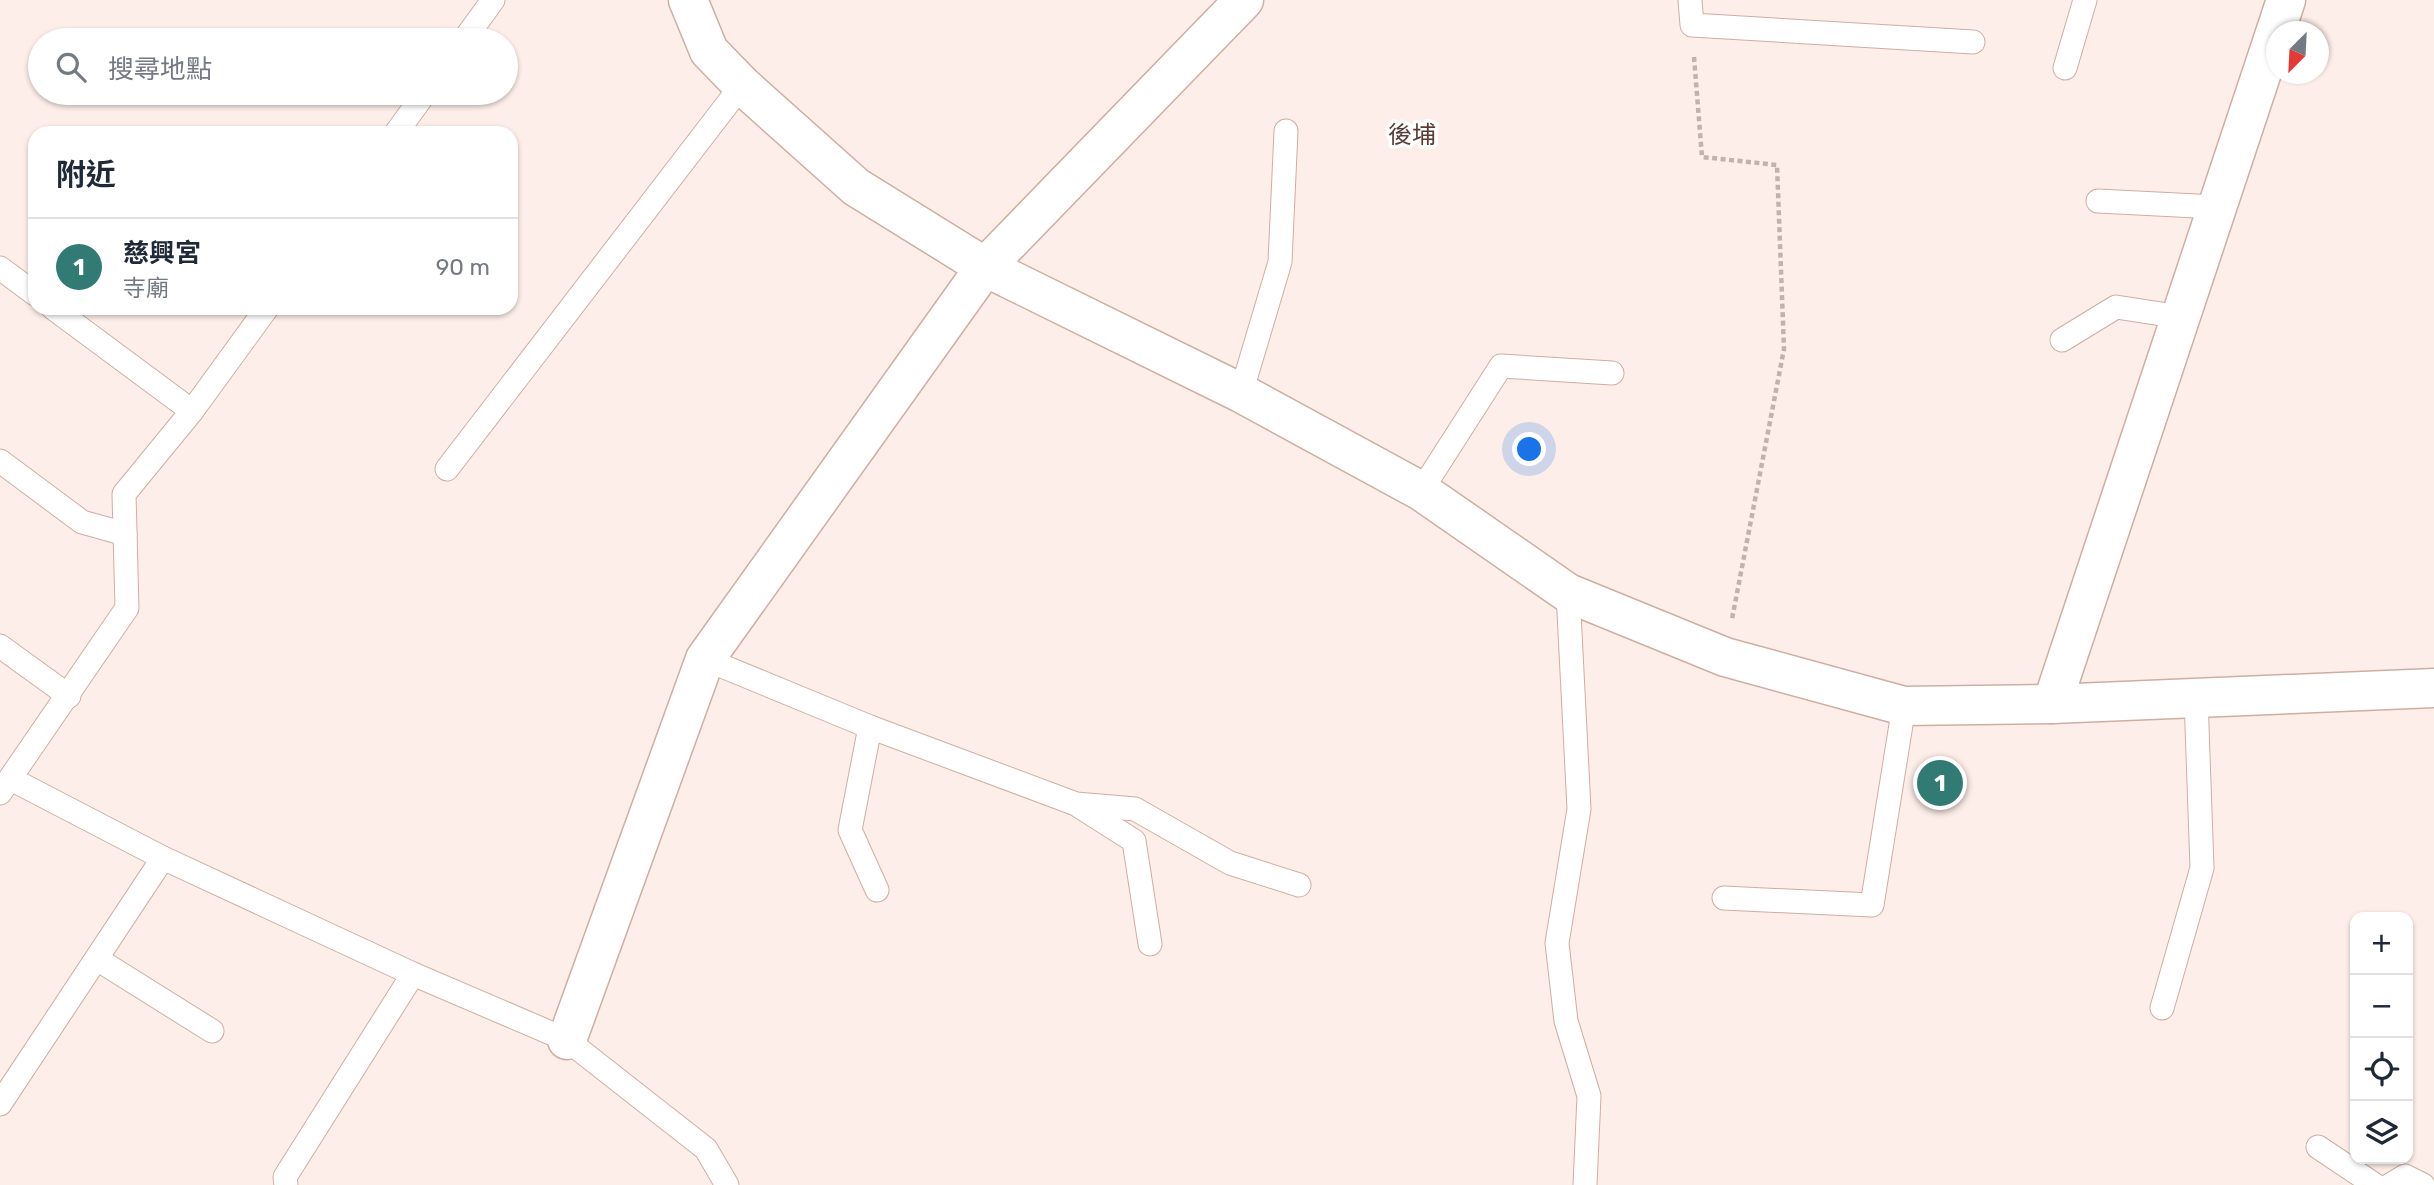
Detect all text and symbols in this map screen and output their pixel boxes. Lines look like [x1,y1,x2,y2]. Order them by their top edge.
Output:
north arrow [2266,21,2329,84]
search box [28,28,518,105]
icon: search [52,48,90,86]
text: 搜尋地點 [108,54,212,85]
district label: 後埔 [1388,121,1436,149]
text: 附近 [56,157,116,193]
text: 慈興宮 [123,238,201,269]
text: 1 [73,253,85,281]
text: 90 m [436,253,490,281]
text: 寺廟 [123,274,169,302]
your location [1512,432,1546,466]
pin: 1 [1917,757,1963,809]
map controls [2350,912,2413,1164]
button: + [2350,912,2413,975]
button: − [2350,975,2413,1038]
button: locate [2350,1038,2413,1101]
button: layers [2350,1101,2413,1164]

